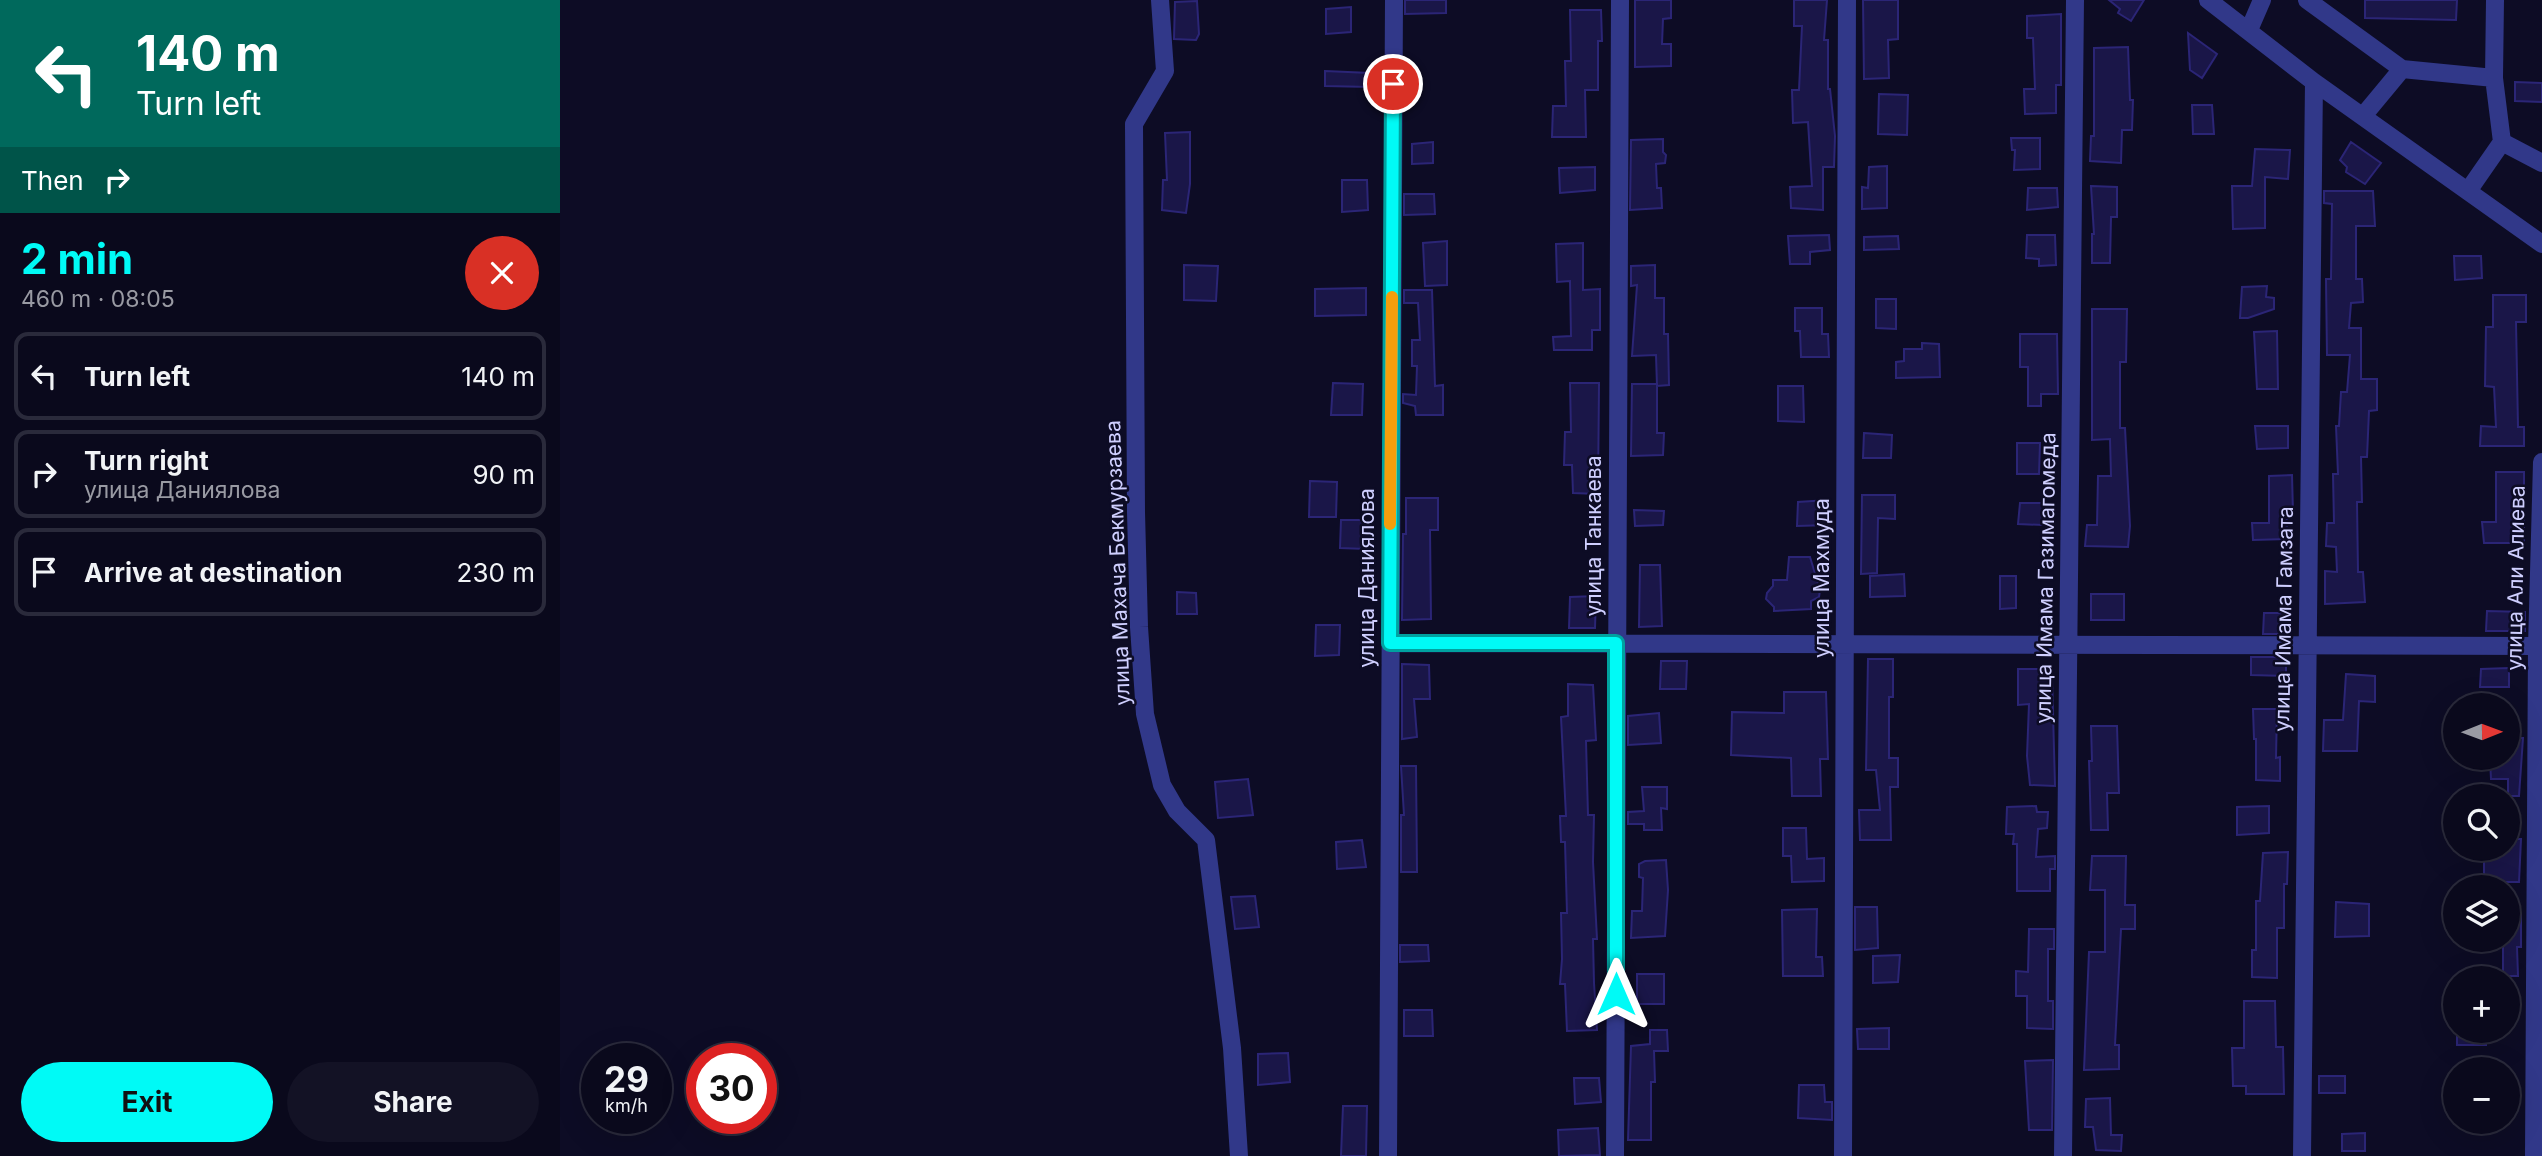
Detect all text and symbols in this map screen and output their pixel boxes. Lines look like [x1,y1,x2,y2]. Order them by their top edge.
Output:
text: 140 m [136,24,280,83]
icon: left [21,28,112,119]
pin [1363,54,1423,114]
icon: arrive [1374,65,1412,103]
text: Turn left [136,84,261,123]
icon: right [98,161,136,199]
text: Then [21,165,84,196]
text: 2 min [21,233,133,284]
button: close [465,236,539,310]
text: 460 m · 08:05 [21,285,175,313]
icon: left [25,357,63,395]
text: Turn left [84,361,190,392]
text: 140 m [461,361,535,392]
street label: улица Махача Бекмурзаева [1100,420,1135,706]
street label: улица Имама Газимагомеда [2030,432,2061,724]
text: Turn right [84,445,209,476]
icon: right [25,455,63,493]
street label: улица Танкаева [1581,456,1606,616]
text: 90 m [472,459,535,490]
text: улица Даниялова [84,476,280,504]
street label: улица Али Алиева [2501,485,2530,671]
street label: улица Даниялова [1354,488,1379,668]
street label: улица Махмуда [1809,498,1834,658]
street label: улица Имама Гамзата [2269,506,2298,732]
icon: arrive [25,553,63,591]
text: Arrive at destination [84,557,343,588]
text: 230 m [457,557,535,588]
north arrow [2443,693,2520,770]
map controls [2443,693,2520,1134]
button: search [2443,784,2520,861]
button: layers [2443,875,2520,952]
position arrow [1579,957,1653,1031]
button: + [2443,966,2520,1043]
speed limit sign: 30 [686,1043,777,1134]
button: − [2443,1057,2520,1134]
text: 29 [604,1058,649,1100]
button: Exit [21,1062,273,1142]
button: Share [287,1062,539,1142]
text: km/h [605,1095,648,1116]

